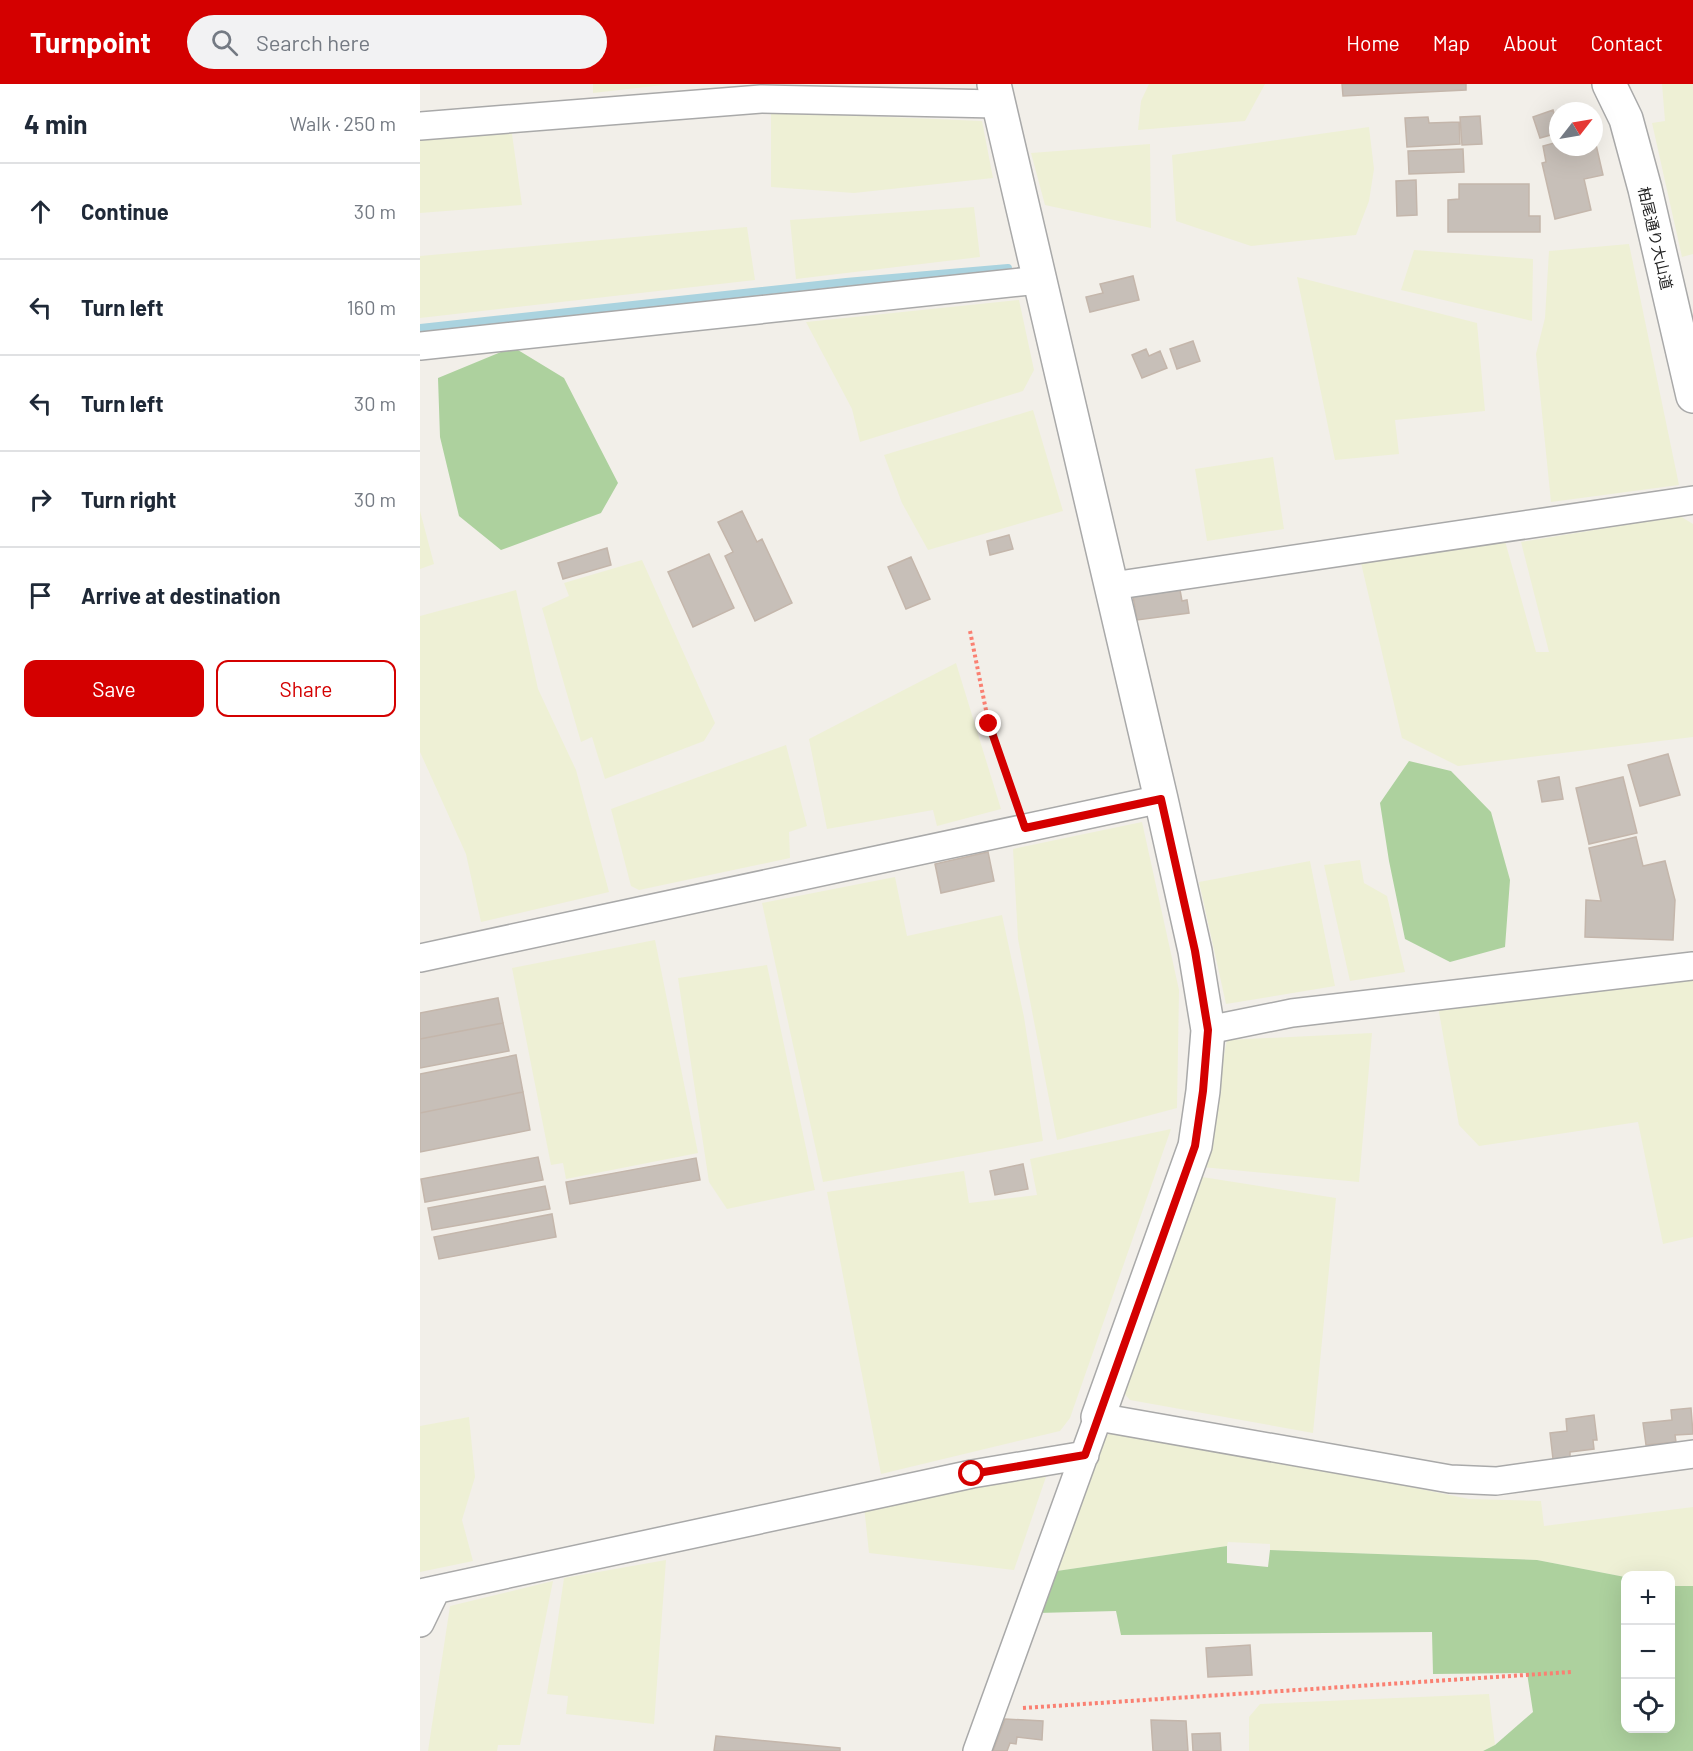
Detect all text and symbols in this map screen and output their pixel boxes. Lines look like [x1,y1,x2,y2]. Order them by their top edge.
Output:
search box [187,15,607,69]
text: Turnpoint [30,25,151,59]
icon: search [208,26,241,59]
text: Search here [256,29,370,55]
text: Home [1346,30,1400,55]
text: Map [1433,30,1470,55]
text: About [1503,30,1558,55]
text: Contact [1591,30,1663,55]
north arrow [1549,102,1603,156]
text: 4 min [24,108,88,139]
text: Walk · 250 m [290,111,396,135]
street label: 柏尾通り大山道 [1635,185,1677,291]
icon: ahead [24,195,57,228]
text: Continue [81,198,169,224]
text: 30 m [354,199,396,223]
icon: left [24,291,57,324]
text: Turn left [81,294,164,320]
text: 160 m [347,295,396,319]
icon: left [24,387,57,420]
text: Turn left [81,390,164,416]
text: 30 m [354,391,396,415]
icon: right [24,483,57,516]
text: Turn right [81,486,176,512]
text: 30 m [354,487,396,511]
icon: arrive [24,579,57,612]
text: Arrive at destination [81,582,280,608]
button: Save [24,660,204,717]
button: Share [216,660,396,717]
route end [975,710,1001,736]
route start [958,1460,984,1486]
map controls [1621,1571,1675,1733]
button: + [1621,1571,1675,1625]
button: − [1621,1625,1675,1679]
button: locate [1621,1679,1675,1733]

